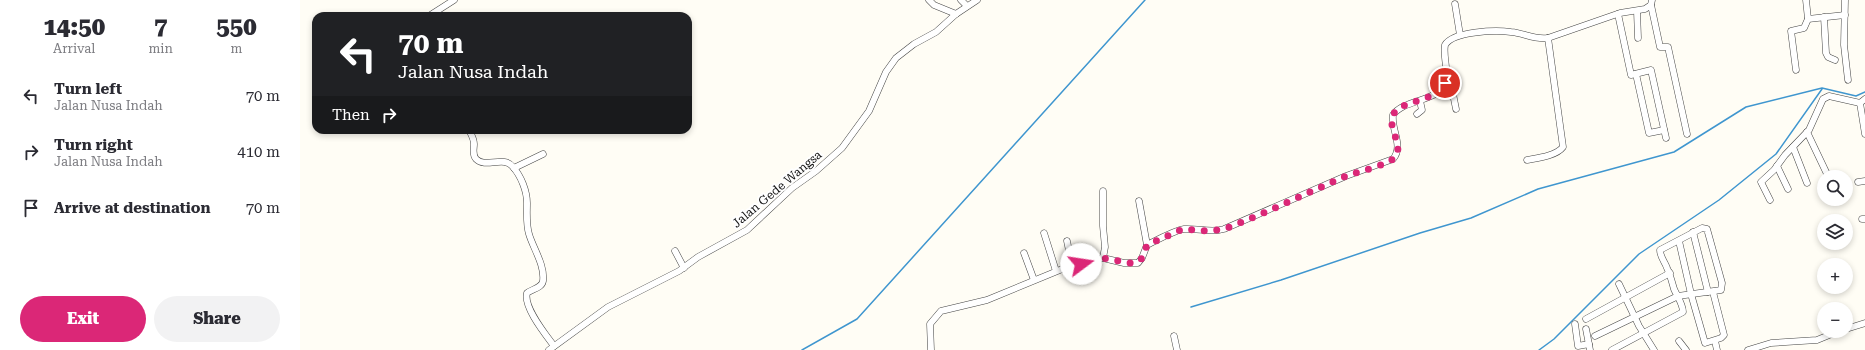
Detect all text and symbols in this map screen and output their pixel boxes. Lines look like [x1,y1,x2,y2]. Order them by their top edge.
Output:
text: 14:50 [43,13,105,41]
text: 7 [154,13,167,41]
text: 550 [216,13,257,41]
text: 70 m [398,27,463,60]
icon: left [332,28,384,80]
text: Arrival [53,41,95,56]
text: min [148,41,173,56]
text: m [230,41,242,56]
text: Jalan Nusa Indah [398,61,548,82]
pin [1428,66,1462,100]
icon: arrive [1434,72,1456,94]
text: Turn left [54,80,122,98]
icon: left [20,85,42,107]
text: 70 m [246,87,280,105]
text: Jalan Nusa Indah [54,98,163,113]
icon: right [378,104,400,126]
text: Then [332,106,370,124]
text: Turn right [54,136,133,154]
icon: right [20,141,42,163]
text: 410 m [237,143,280,161]
street label: Jalan Gede Wangsa [729,147,825,230]
text: Jalan Nusa Indah [54,154,163,169]
map controls [1817,170,1853,338]
button: search [1817,170,1853,206]
icon: arrive [20,197,42,219]
text: Arrive at destination [54,199,210,217]
text: 70 m [246,199,280,217]
button: layers [1817,214,1853,250]
position arrow [1060,243,1102,285]
button: + [1817,258,1853,294]
button: Exit [20,296,146,342]
button: Share [154,296,280,342]
button: − [1817,302,1853,338]

